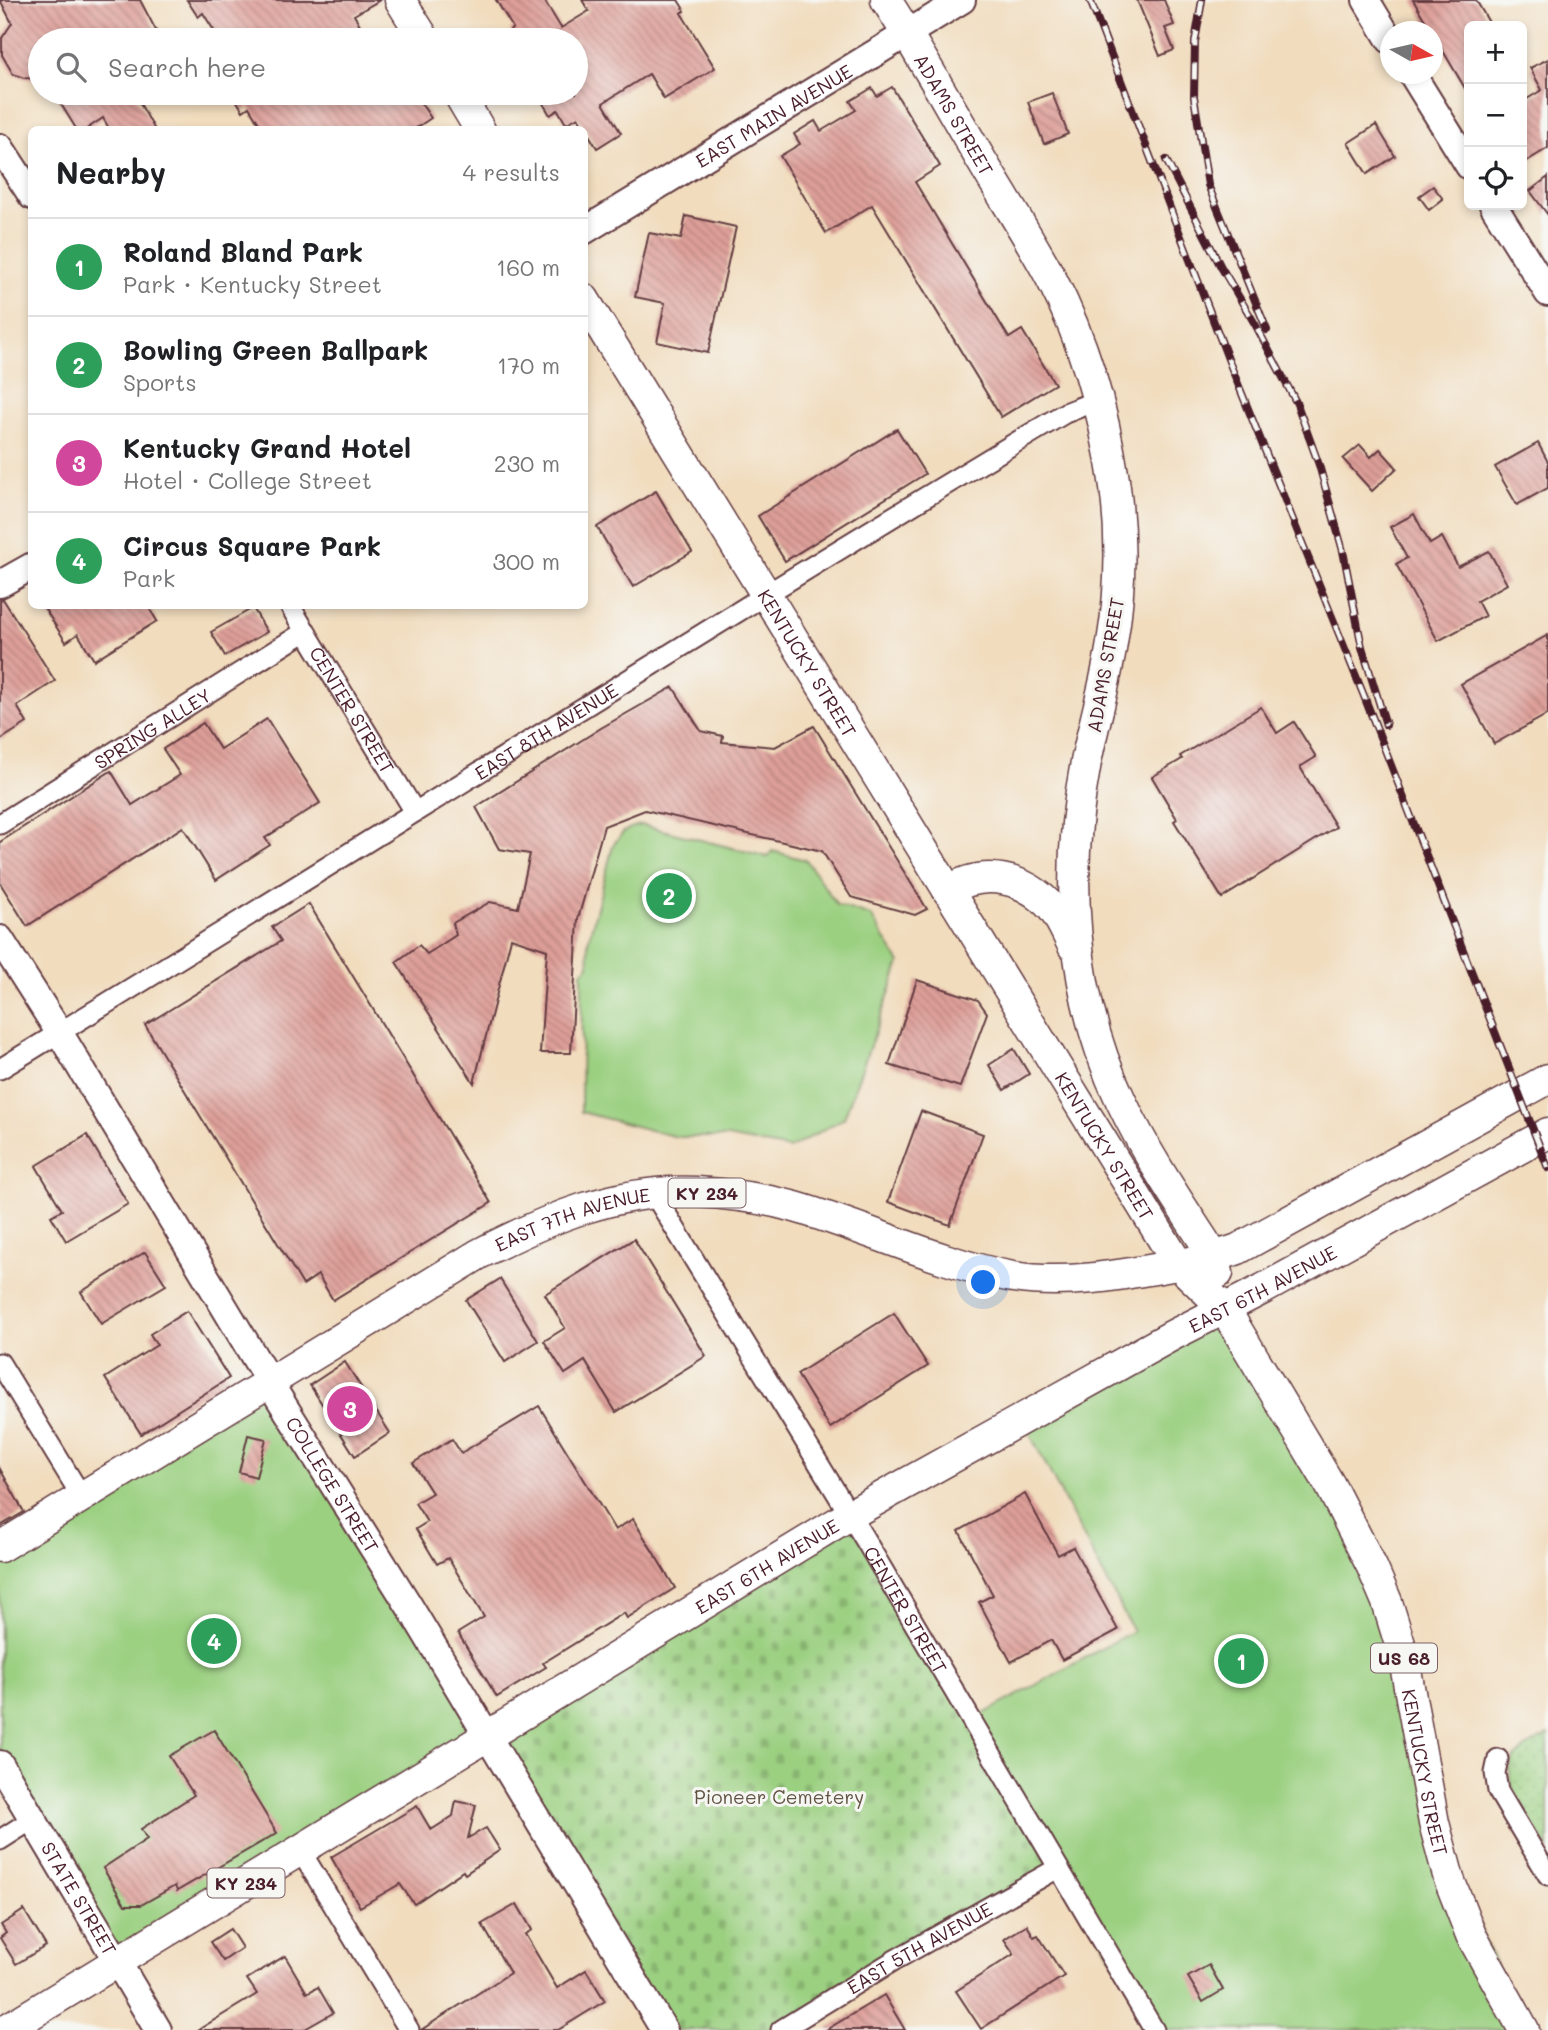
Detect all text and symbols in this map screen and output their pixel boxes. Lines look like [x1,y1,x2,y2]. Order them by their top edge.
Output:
north arrow [1380,21,1443,84]
map controls [1464,21,1527,210]
button: + [1464,21,1527,84]
search box [28,28,588,105]
icon: search [52,48,90,86]
street label: ADAMS STREET [909,48,1000,180]
text: Search here [108,50,266,84]
street label: EAST MAIN AVENUE [690,58,857,173]
button: − [1464,84,1527,147]
button: locate [1464,147,1527,210]
text: Nearby [56,152,166,192]
text: 4 results [463,157,560,187]
text: Roland Bland Park [123,235,363,269]
text: 1 [74,252,84,282]
text: 160 m [496,252,560,282]
text: Park · Kentucky Street [123,269,382,299]
text: Bowling Green Ballpark [123,333,428,367]
text: 2 [73,350,85,380]
text: 170 m [497,350,560,380]
text: Sports [123,367,197,397]
text: Kentucky Grand Hotel [123,431,411,465]
text: 3 [72,448,86,478]
text: 230 m [494,448,560,478]
text: Hotel · College Street [123,465,372,495]
text: Circus Square Park [123,529,381,563]
text: 4 [72,546,86,576]
text: 300 m [492,546,560,576]
text: Park [123,563,175,593]
street label: KENTUCKY STREET [753,584,863,741]
street label: ADAMS STREET [1081,595,1129,735]
street label: CENTER STREET [305,641,401,778]
street label: EAST 8TH AVENUE [469,677,622,785]
street label: SPRING ALLEY [89,682,215,774]
pin: 2 [646,870,692,922]
street label: KENTUCKY STREET [1050,1067,1160,1224]
road number: KY 234 [668,1178,746,1208]
street label: EAST 7TH AVENUE [490,1181,652,1257]
street label: EAST 6TH AVENUE [1184,1239,1341,1338]
your location [966,1265,1000,1299]
pin: 3 [327,1383,373,1435]
street label: COLLEGE STREET [281,1411,385,1557]
street label: EAST 6TH AVENUE [690,1512,843,1619]
street label: CENTER STREET [859,1541,953,1678]
pin: 4 [191,1615,237,1667]
pin: 1 [1218,1635,1264,1687]
road number: US 68 [1371,1644,1437,1672]
street label: KENTUCKY STREET [1397,1687,1455,1858]
park label: Pioneer Cemetery [694,1784,864,1809]
street label: STATE STREET [36,1837,123,1959]
road number: KY 234 [208,1868,284,1898]
street label: EAST 5TH AVENUE [842,1895,996,1999]

